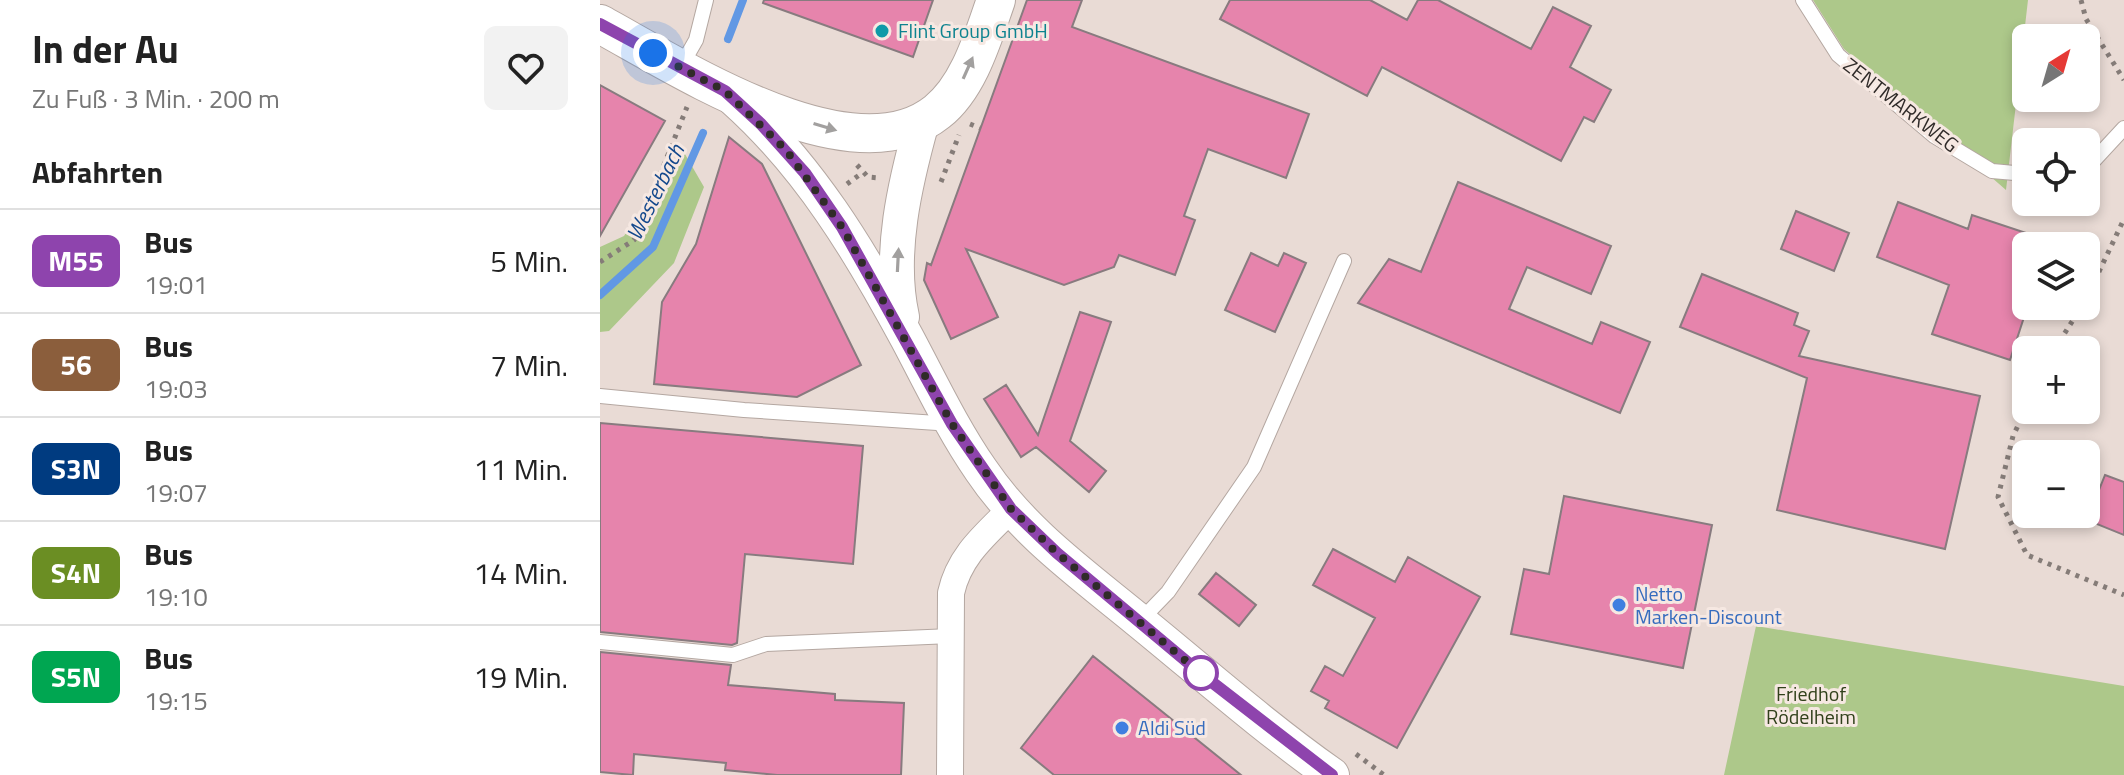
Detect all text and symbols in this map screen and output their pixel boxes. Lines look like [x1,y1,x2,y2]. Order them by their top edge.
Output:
place label: Flint Group GmbH [898,15,1048,46]
text: In der Au [32,20,179,78]
marker: Flint Group GmbH [873,22,891,40]
north arrow [2012,24,2100,112]
map controls [2012,24,2100,528]
button: heart [484,26,568,110]
your location [633,33,673,73]
street label: ZENTMARKWEG [1837,50,1966,160]
one-way arrow [961,56,975,79]
text: Zu Fuß · 3 Min. · 200 m [32,79,280,118]
one-way arrow [813,121,837,134]
button: locate [2012,128,2100,216]
water label: Westerbach [617,137,693,246]
text: Abfahrten [32,149,163,195]
text: Bus [144,219,193,265]
button: layers [2012,232,2100,320]
text: 5 Min. [490,238,568,284]
text: M55 [48,239,104,282]
one-way arrow [892,247,905,272]
text: 19:01 [144,265,208,304]
text: Bus [144,323,193,369]
button: + [2012,336,2100,424]
text: 7 Min. [490,342,568,388]
text: 56 [60,343,92,386]
text: 19:03 [144,369,208,408]
text: Bus [144,427,193,473]
button: − [2012,440,2100,528]
text: 11 Min. [473,446,568,492]
text: S3N [51,447,101,490]
text: 19:07 [144,473,208,512]
text: Bus [144,531,193,577]
text: 14 Min. [473,550,568,596]
text: S4N [51,551,101,594]
text: 19:10 [144,577,208,616]
place label: Netto Marken-Discount [1635,578,1782,632]
marker: Netto Marken-Discount [1610,596,1628,614]
text: Bus [144,635,193,681]
text: 19 Min. [473,654,568,700]
text: S5N [51,655,101,698]
unlabelled marker [1184,656,1218,690]
park label: Friedhof Rödelheim [1766,678,1856,732]
text: 19:15 [144,681,208,720]
place label: Aldi Süd [1138,712,1206,743]
marker: Aldi Süd [1113,719,1131,737]

